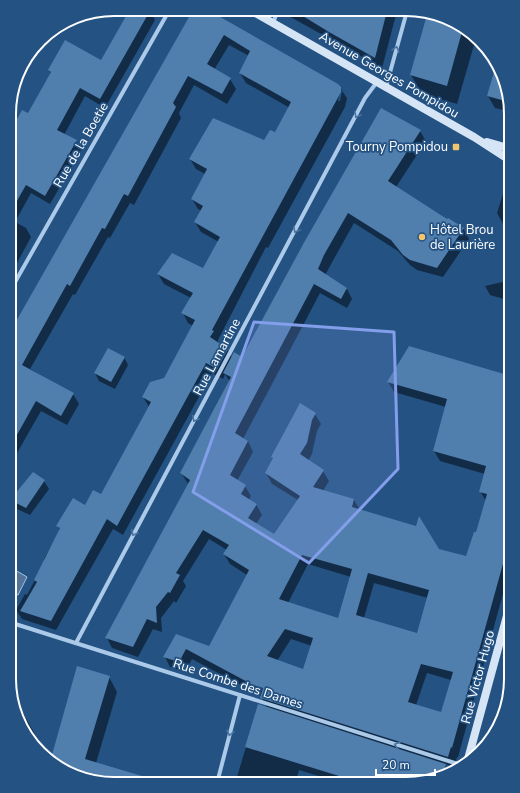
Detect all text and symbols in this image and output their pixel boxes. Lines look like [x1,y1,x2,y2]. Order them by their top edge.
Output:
street label: Avenue Georges Pompidou [316,27,462,123]
one-way arrow [391,46,400,53]
street label: Rue de la Boetie [49,99,113,191]
one-way arrow [354,111,361,118]
place label: Tourny Pompidou [346,138,448,156]
marker: Tourny Pompidou [451,142,461,152]
place label: Hôtel Brou de Laurière [430,221,495,254]
one-way arrow [293,225,300,233]
marker: Hôtel Brou de Laurière [417,232,427,242]
street label: Rue Lamartine [189,315,245,399]
one-way arrow [193,414,200,422]
one-way arrow [131,529,139,537]
street label: Rue Victor Hugo [457,628,499,726]
street label: Rue Combe des Dames [171,654,305,714]
one-way arrow [226,729,235,736]
one-way arrow [394,741,401,750]
scale bar [376,751,435,777]
text: 20 m [382,757,410,773]

